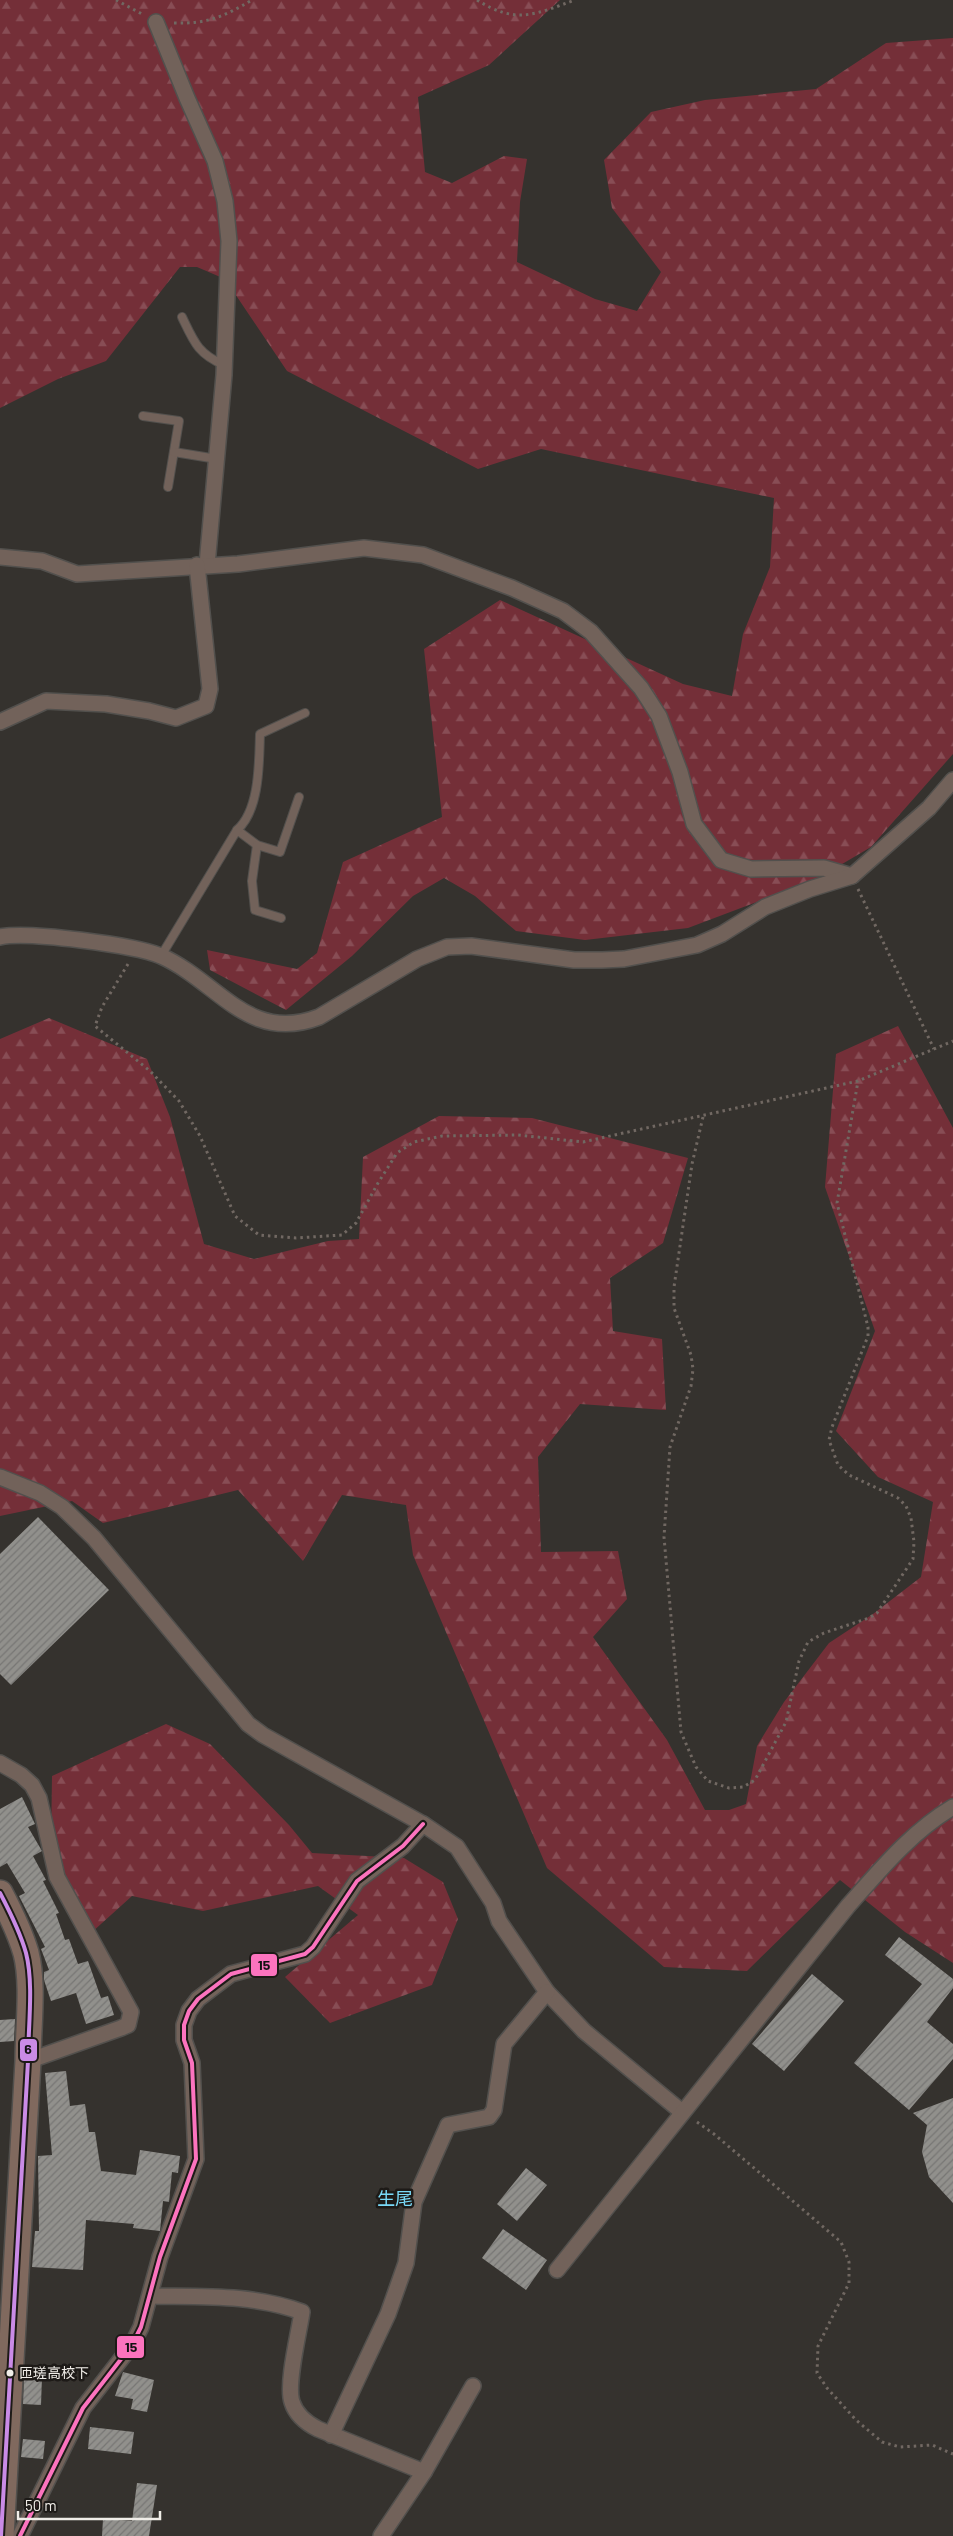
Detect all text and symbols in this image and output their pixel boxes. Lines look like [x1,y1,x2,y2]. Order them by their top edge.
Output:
line badge: 15 [250,1953,278,1977]
text: 15 [258,1956,271,1973]
line badge: 6 [19,2038,38,2062]
text: 6 [24,2040,32,2057]
district label: 生尾 [377,2187,413,2209]
line badge: 15 [116,2335,145,2359]
text: 15 [125,2338,138,2355]
place label: 匝瑳高校下 [19,2364,89,2381]
marker: 匝瑳高校下 [5,2368,15,2378]
scale bar [18,2488,160,2520]
text: 50 m [25,2496,57,2514]

